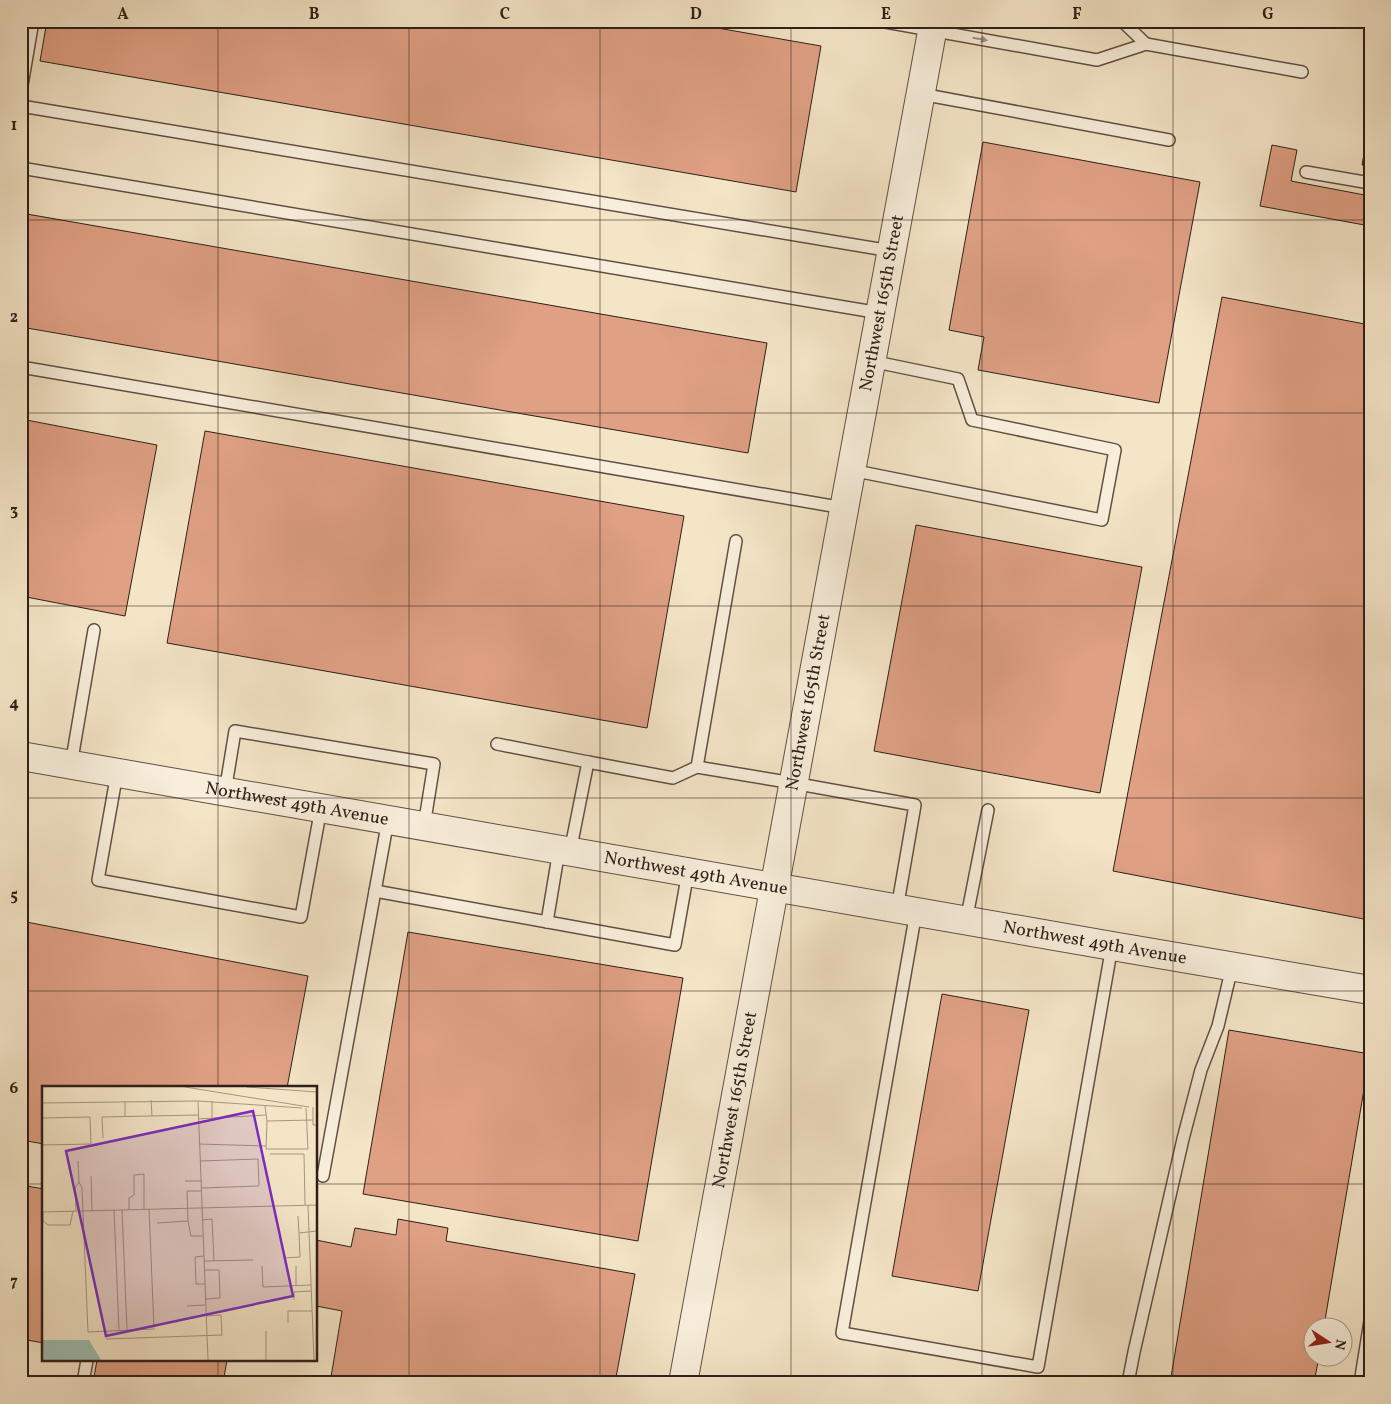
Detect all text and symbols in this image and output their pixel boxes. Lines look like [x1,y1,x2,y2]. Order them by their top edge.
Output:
text: A [117,4,129,26]
text: B [309,4,320,26]
text: C [500,4,510,26]
text: D [690,4,702,26]
text: E [881,4,891,26]
text: F [1072,4,1082,26]
text: G [1262,4,1274,26]
one-way arrow [973,35,988,43]
text: 1 [11,115,17,137]
street label: Northwest 165th Street [853,213,911,394]
text: 2 [10,307,18,329]
text: 3 [10,500,18,522]
street label: Northwest 165th Street [780,612,837,793]
text: 4 [9,693,19,715]
street label: Northwest 49th Avenue [203,776,391,832]
street label: Northwest 49th Avenue [602,845,790,902]
text: 5 [10,885,18,907]
street label: Northwest 49th Avenue [1001,915,1189,971]
street label: Northwest 165th Street [707,1009,764,1190]
text: 6 [10,1078,19,1100]
inset map [42,1086,318,1362]
text: 7 [10,1271,18,1293]
north arrow [1304,1316,1354,1366]
text: N [1329,1337,1350,1351]

